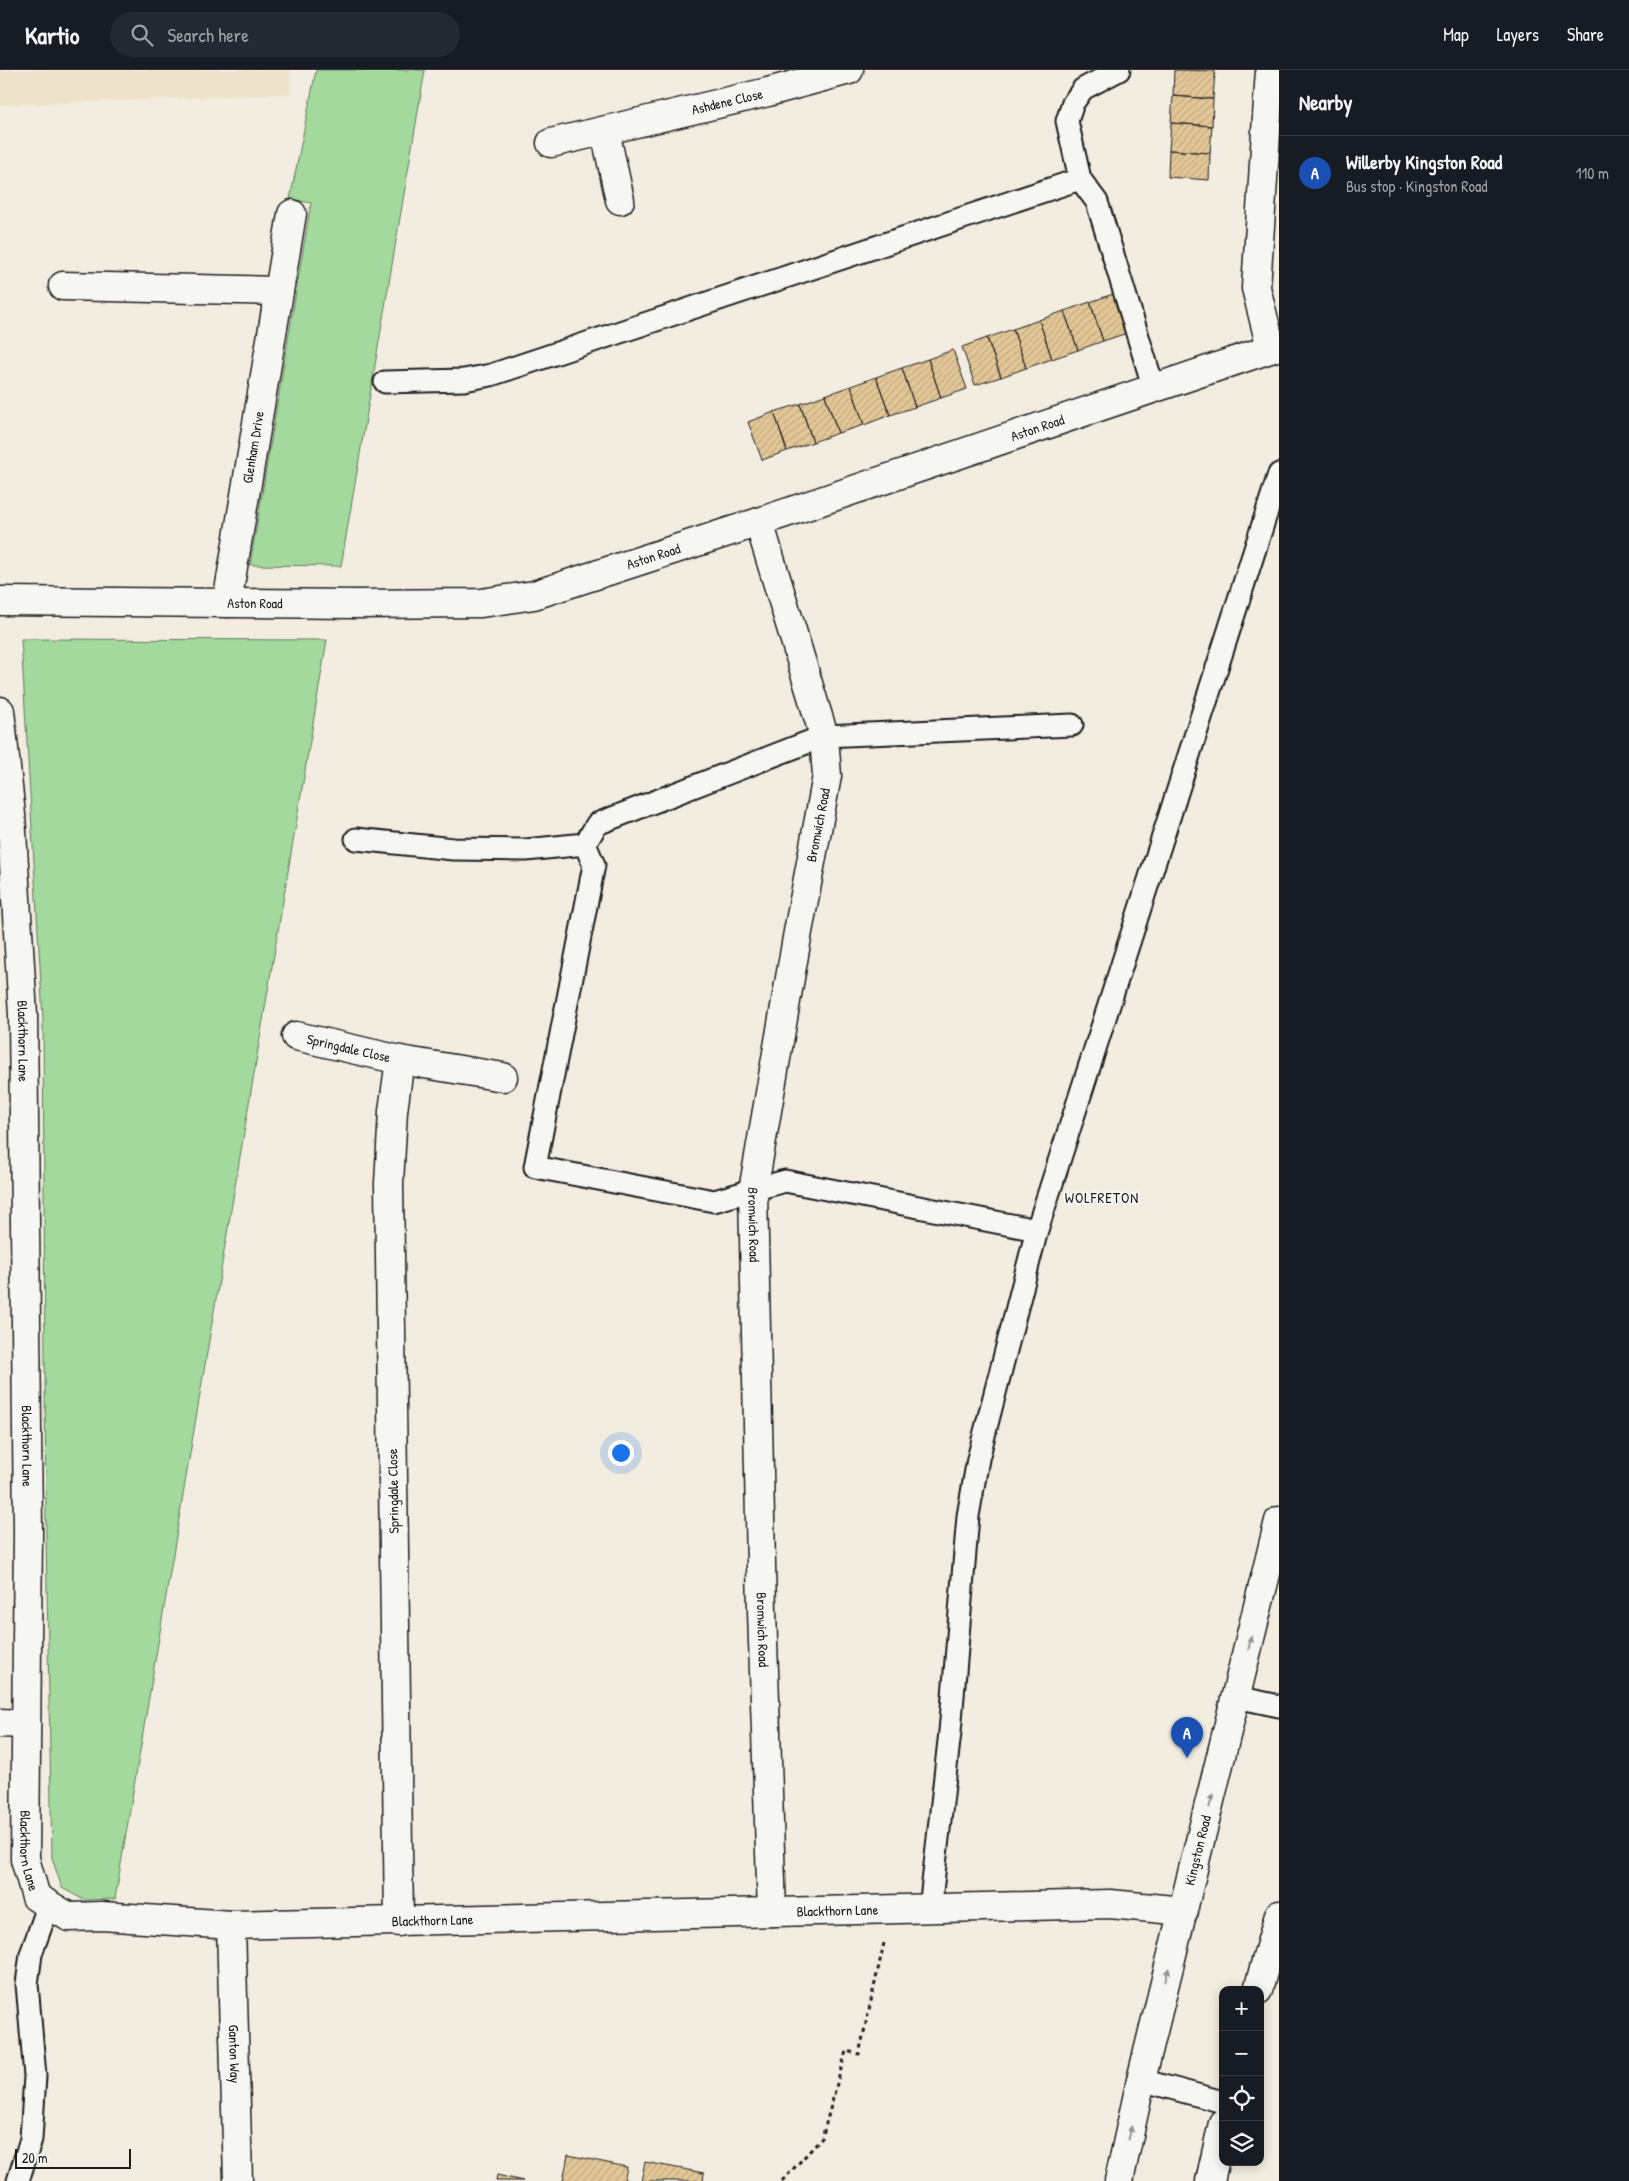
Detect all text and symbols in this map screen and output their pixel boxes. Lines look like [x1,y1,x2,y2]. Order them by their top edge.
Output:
search box [110,12,460,57]
text: Kartio [25,19,80,51]
icon: search [128,21,156,49]
text: Search here [168,22,249,48]
text: Map [1443,22,1469,47]
text: Layers [1497,22,1539,47]
text: Share [1567,22,1604,47]
street label: Ashdene Close [690,83,765,119]
text: Nearby [1299,88,1352,117]
text: Willerby Kingston Road [1346,149,1502,175]
text: A [1311,162,1319,184]
text: 110 m [1576,162,1609,184]
text: Bus stop · Kingston Road [1346,175,1487,197]
street label: Glenham Drive [237,409,268,485]
street label: Aston Road [1008,409,1067,445]
street label: Aston Road [624,538,683,573]
street label: Aston Road [227,593,283,612]
street label: Bromwich Road [801,786,834,863]
street label: Blackthorn Lane [13,1000,34,1082]
street label: Springdale Close [305,1029,393,1067]
street label: Bromwich Road [744,1186,765,1263]
district label: WOLFRETON [1065,1187,1139,1208]
street label: Blackthorn Lane [18,1405,38,1487]
your location [608,1440,634,1466]
street label: Springdale Close [382,1448,404,1534]
street label: Bromwich Road [753,1592,774,1668]
one-way arrow [1246,1635,1254,1650]
pin: A [1171,1717,1203,1758]
one-way arrow [1207,1793,1215,1808]
street label: Blackthorn Lane [16,1810,44,1893]
street label: Kingston Road [1179,1813,1215,1887]
street label: Blackthorn Lane [796,1900,879,1920]
street label: Blackthorn Lane [391,1909,474,1930]
one-way arrow [1163,1968,1171,1983]
map controls [1219,1986,1264,2166]
button: + [1219,1986,1264,2031]
street label: Ganton Way [225,2024,245,2084]
button: − [1219,2031,1264,2076]
button: locate [1219,2076,1264,2121]
button: layers [1219,2121,1264,2166]
one-way arrow [1126,2126,1134,2141]
scale bar [15,2146,131,2169]
text: 20 m [22,2148,48,2167]

